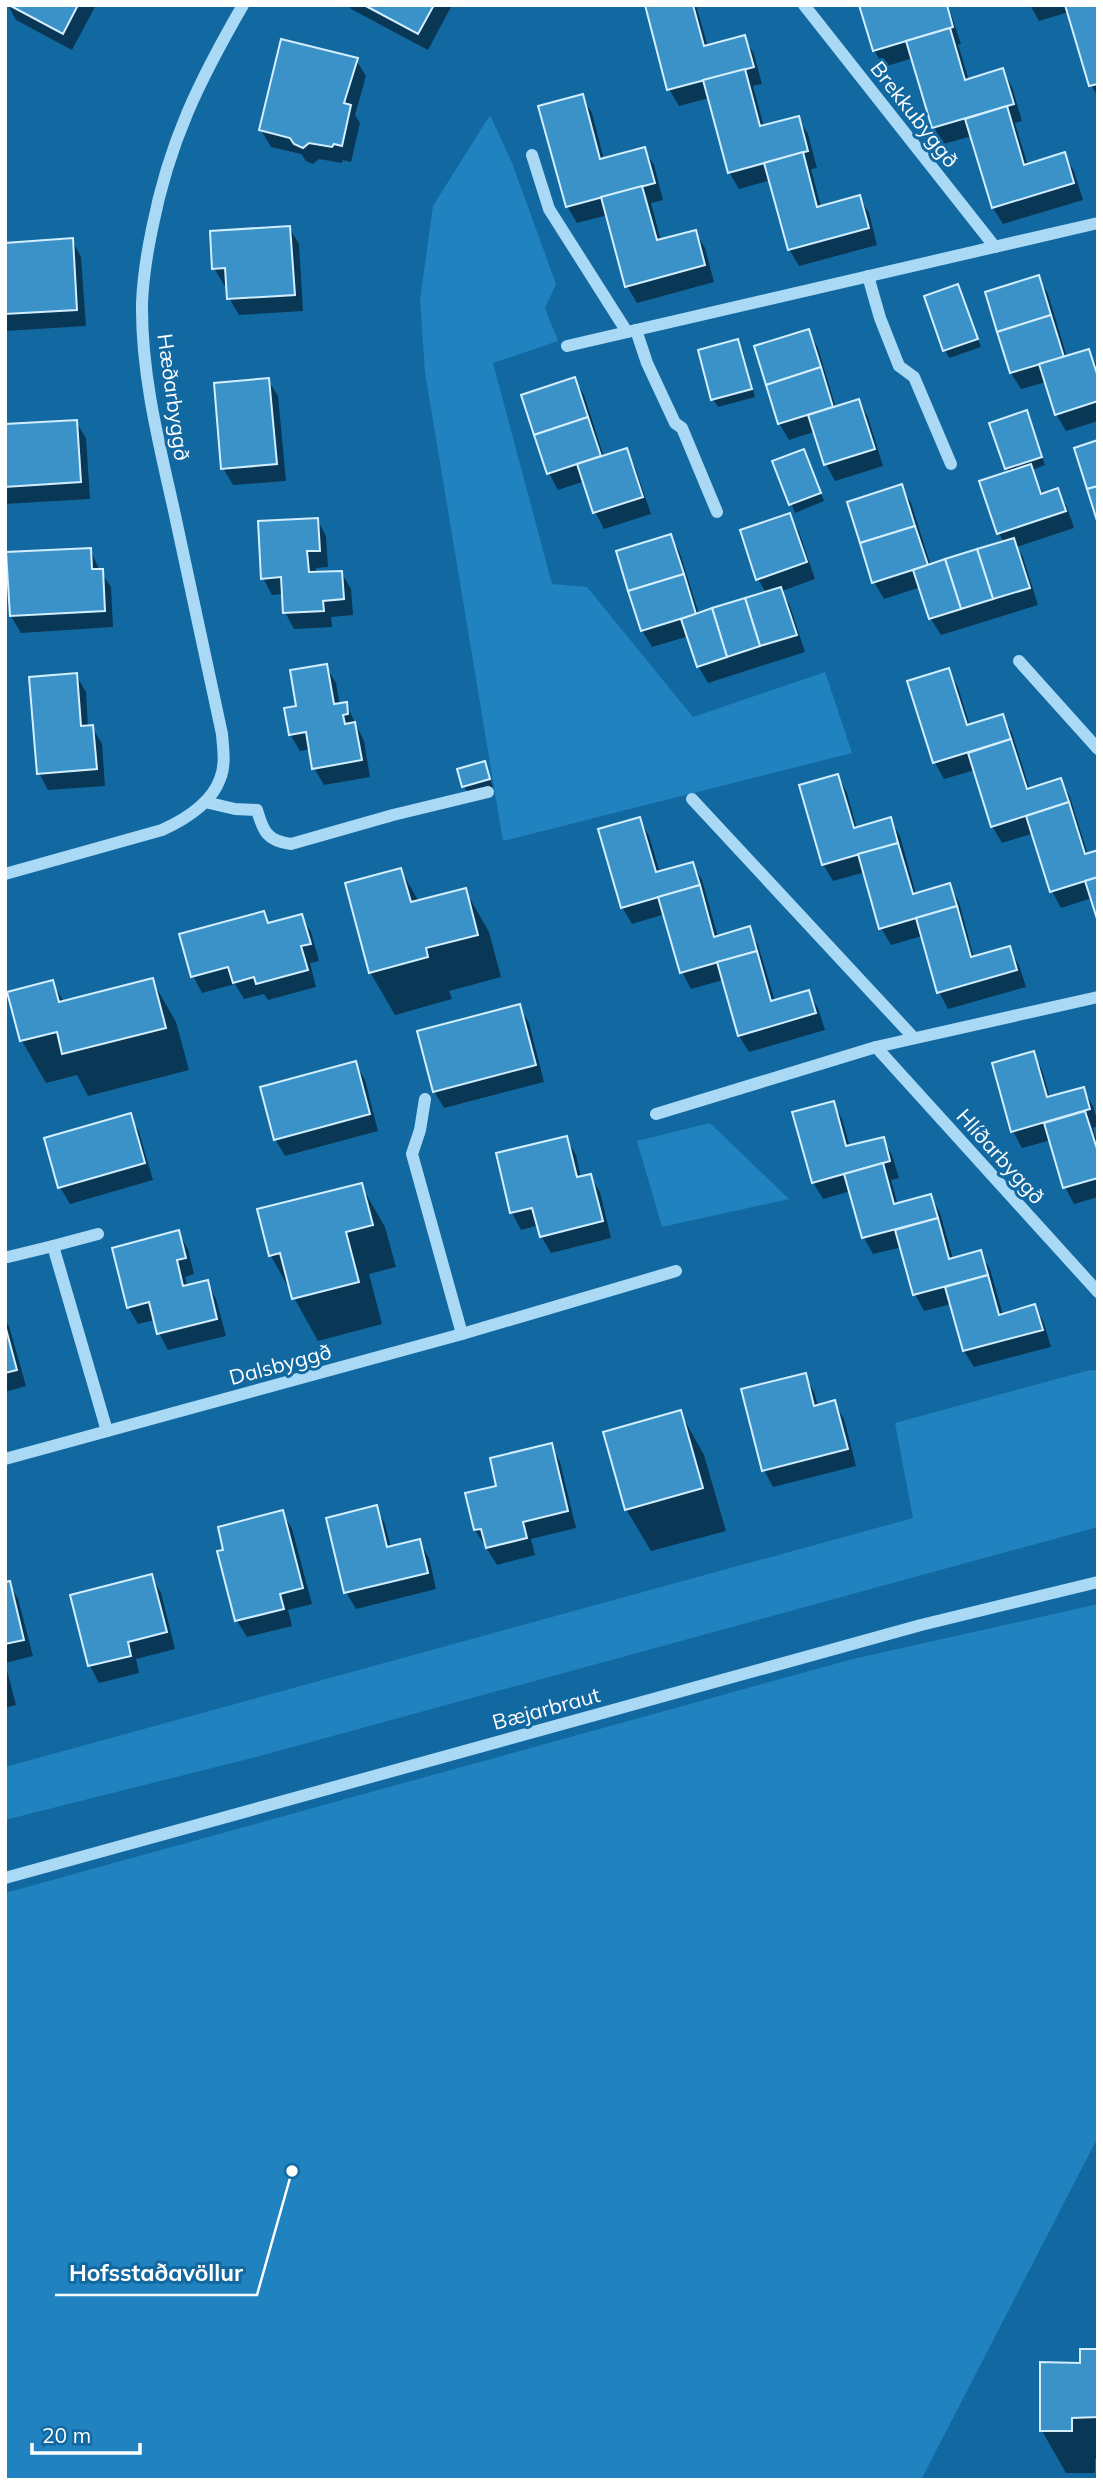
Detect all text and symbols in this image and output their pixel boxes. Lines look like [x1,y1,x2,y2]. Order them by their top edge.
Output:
street label: Brekkubyggð [865,56,965,172]
street label: Hæðarbyggð [152,332,196,462]
street label: Hlíðarbyggð [951,1103,1051,1209]
street label: Dalsbyggð [226,1338,334,1390]
street label: Bæjarbraut [489,1681,603,1735]
callout: Hofsstaðavöllur [55,2251,257,2295]
text: Hofsstaðavöllur [69,2258,243,2287]
scale bar [32,2412,140,2456]
text: 20 m [42,2422,91,2448]

